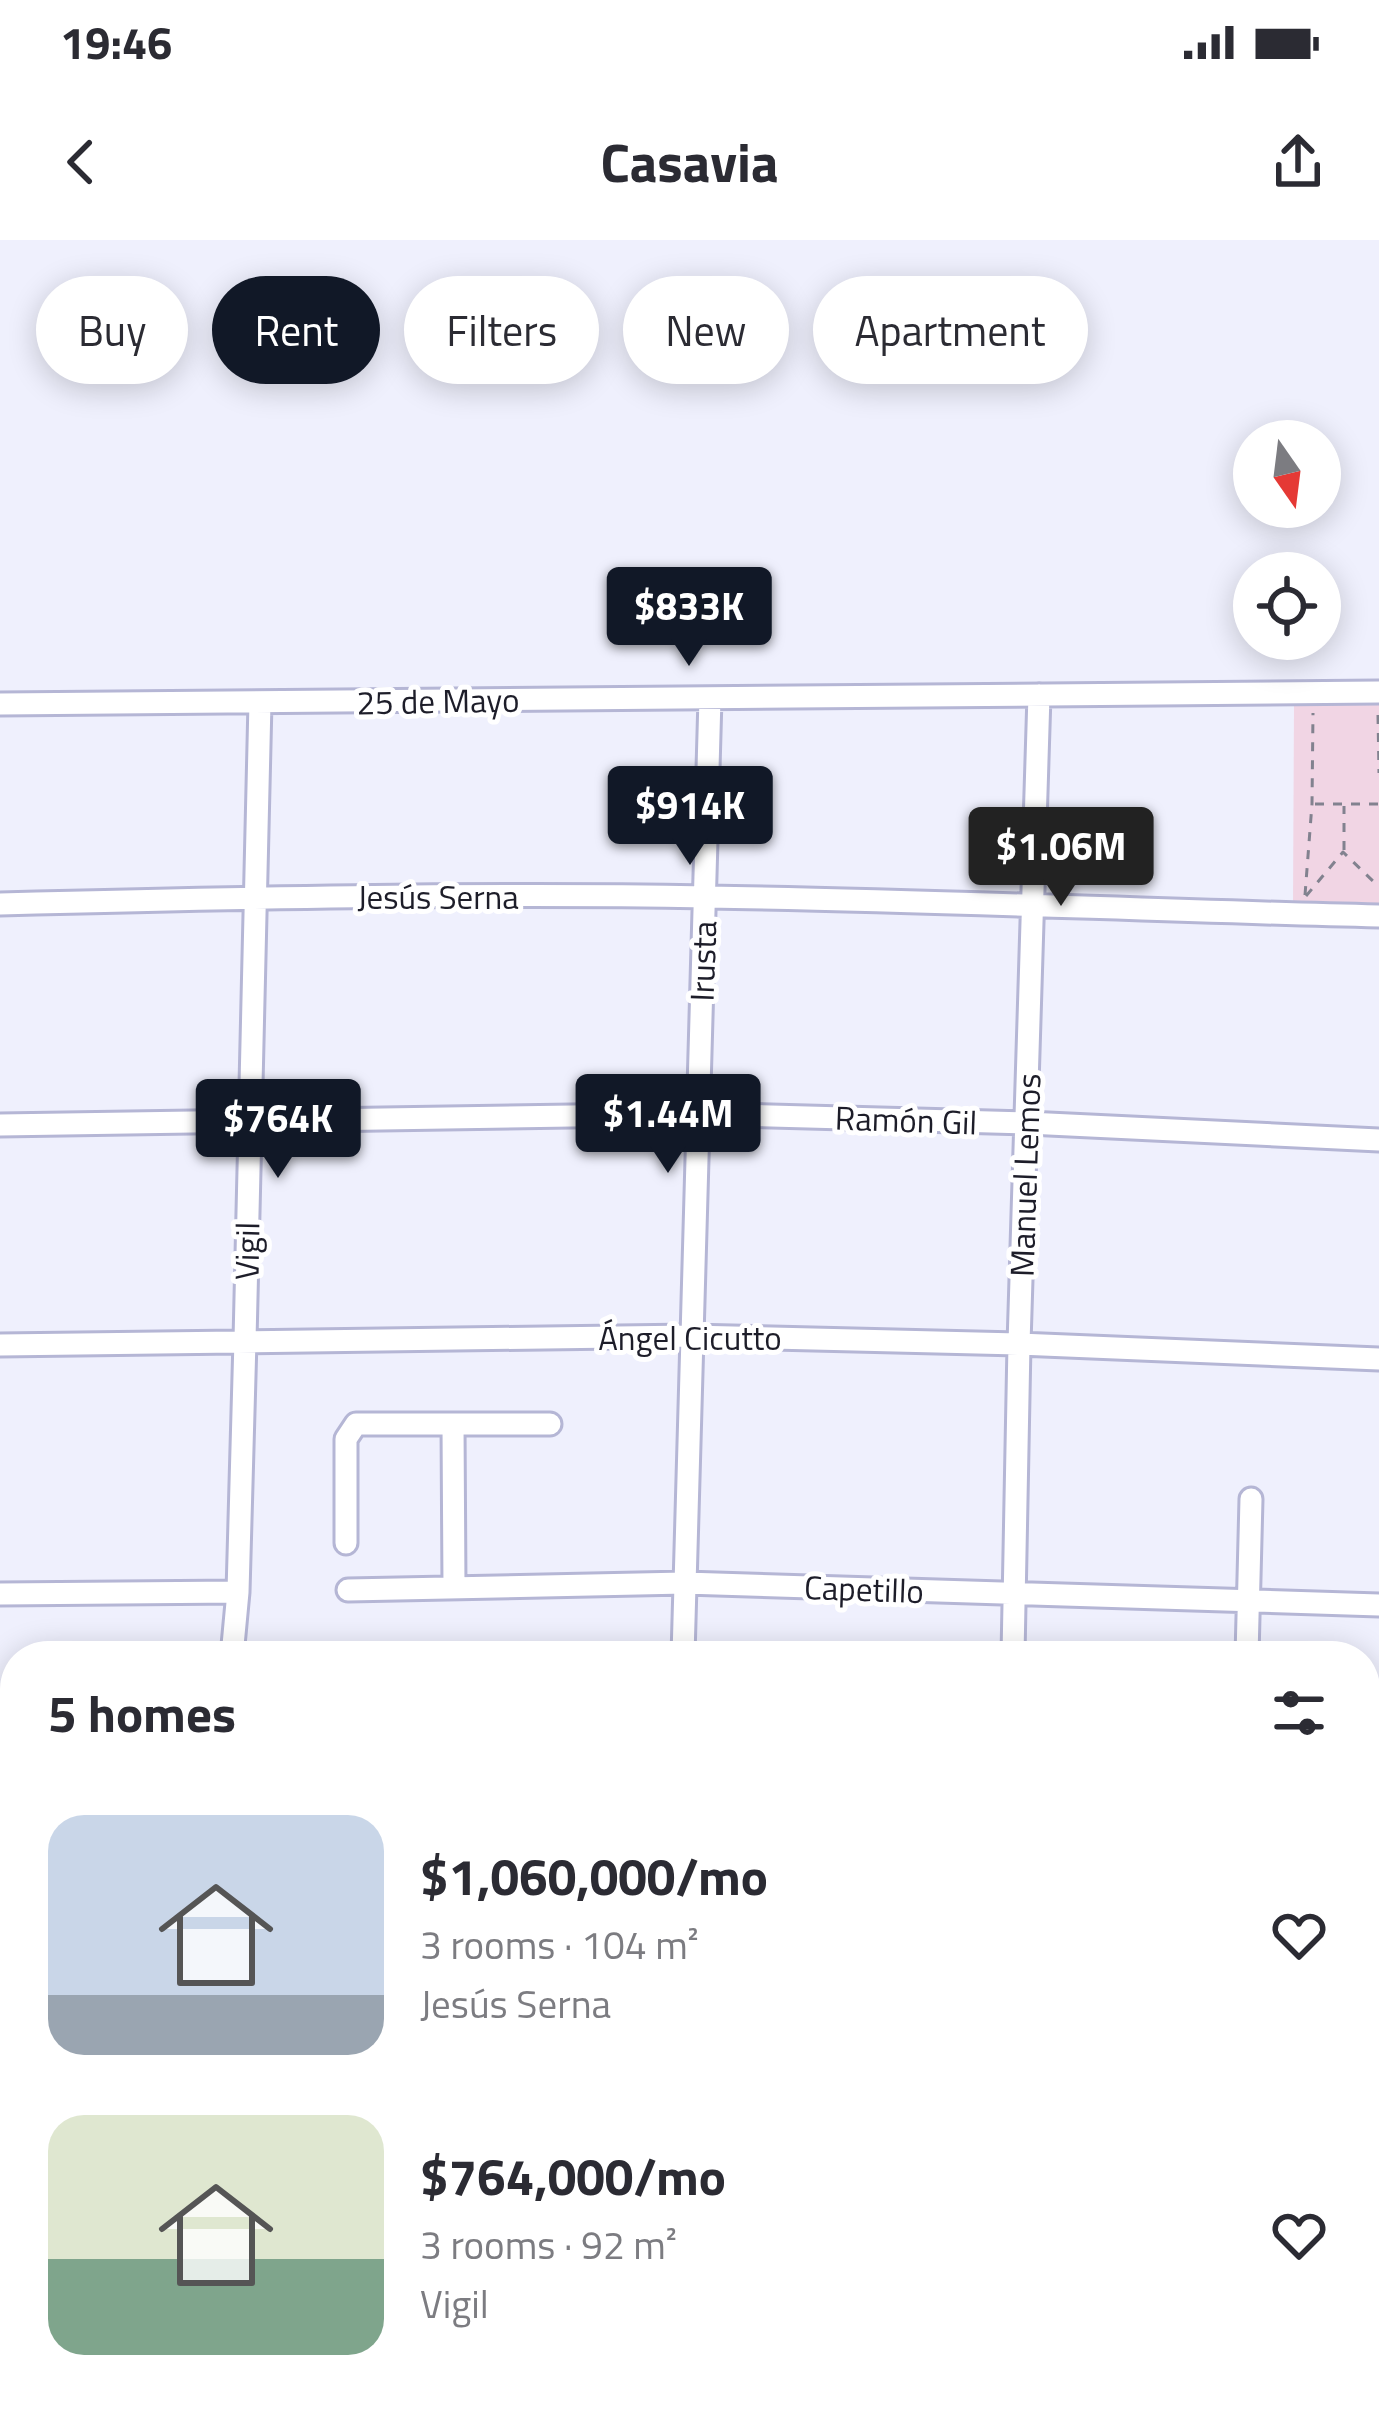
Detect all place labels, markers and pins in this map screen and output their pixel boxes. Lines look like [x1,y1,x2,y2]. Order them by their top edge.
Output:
pin: $833K [605,567,773,669]
pin: $914K [606,766,774,868]
pin: $1.06M [963,807,1159,909]
pin: $1.44M [570,1074,766,1176]
pin: $764K [194,1079,362,1181]

